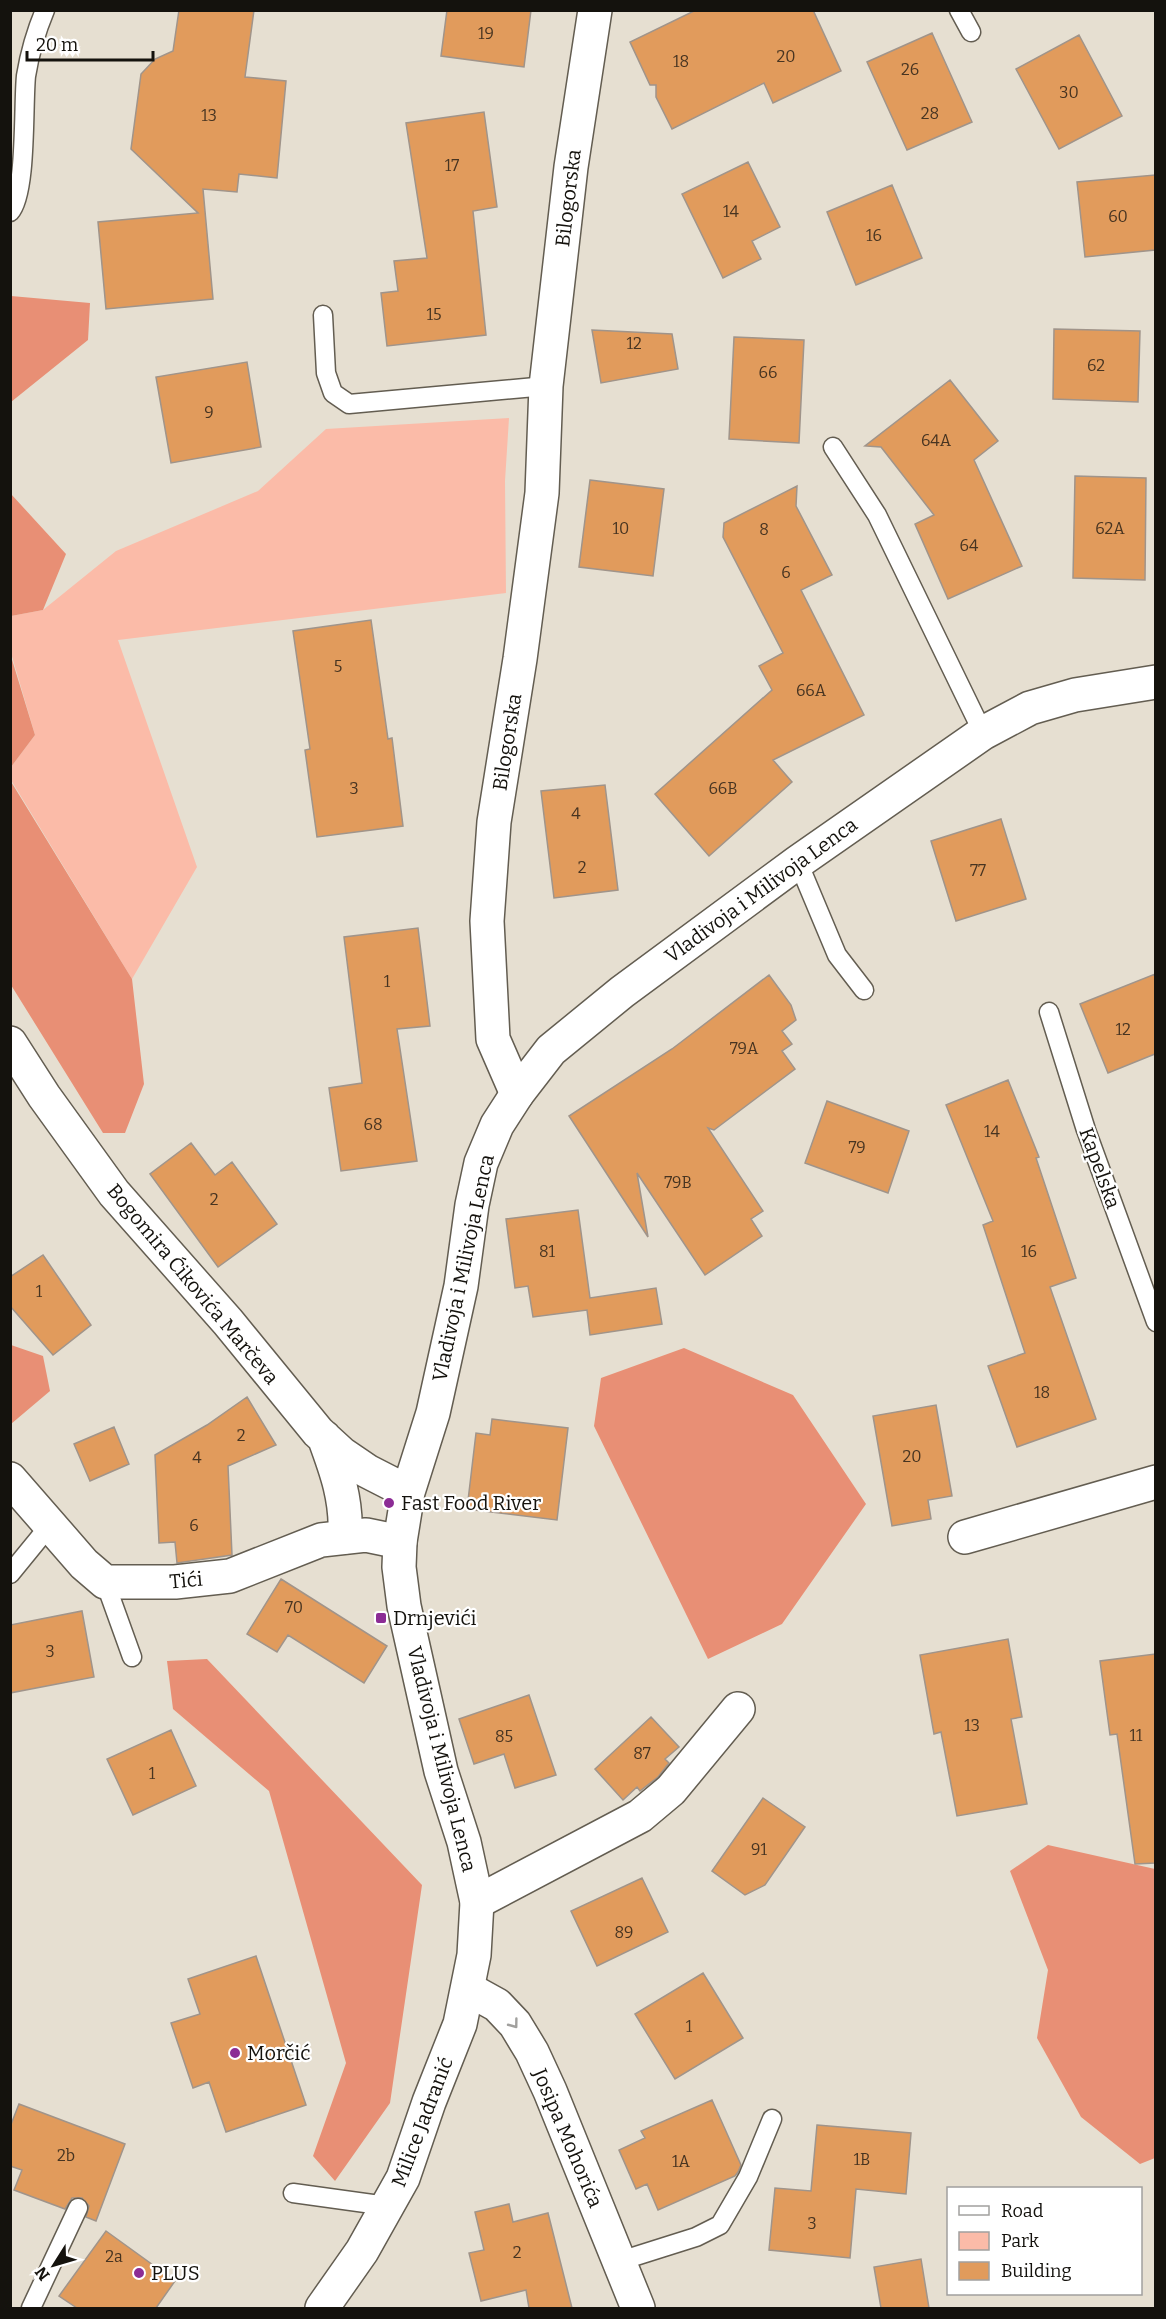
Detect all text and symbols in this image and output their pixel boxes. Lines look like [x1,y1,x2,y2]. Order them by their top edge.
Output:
scale bar [27,24,153,62]
house number: 19 [478,24,494,43]
text: 20 m [36,34,78,56]
house number: 20 [777,47,795,66]
house number: 18 [673,52,689,71]
house number: 26 [901,60,919,79]
house number: 30 [1059,83,1079,102]
house number: 28 [921,104,939,123]
house number: 13 [201,106,217,125]
street label: Bilogorska [550,148,586,248]
house number: 17 [445,156,459,175]
house number: 14 [723,202,740,221]
house number: 60 [1108,207,1128,226]
house number: 16 [866,226,882,245]
house number: 15 [426,305,442,324]
house number: 12 [626,334,642,353]
house number: 62 [1087,356,1105,375]
house number: 66 [759,363,777,382]
house number: 9 [204,403,214,422]
house number: 64A [921,431,952,450]
house number: 10 [613,519,629,538]
house number: 62A [1095,519,1125,538]
house number: 8 [759,520,769,539]
house number: 64 [960,536,979,555]
house number: 6 [781,563,791,582]
house number: 5 [334,657,342,676]
house number: 66A [796,681,827,700]
street label: Bilogorska [487,692,527,792]
house number: 3 [349,779,359,798]
house number: 66B [708,779,738,798]
house number: 4 [571,804,581,823]
street label: Vladivoja i Milivoja Lenca [660,812,862,969]
house number: 2 [578,858,586,877]
house number: 77 [970,861,986,880]
house number: 1 [384,972,391,991]
house number: 12 [1115,1020,1131,1039]
house number: 79A [730,1039,759,1058]
house number: 68 [363,1115,383,1134]
house number: 14 [984,1122,1001,1141]
street label: Kapelska [1074,1124,1126,1212]
house number: 79 [848,1138,866,1157]
street label: Vladivoja i Milivoja Lenca [427,1152,500,1384]
house number: 79B [664,1173,692,1192]
street label: Bogomira Ćikovića Marčeva [102,1179,284,1389]
house number: 2 [210,1190,218,1209]
house number: 81 [539,1242,556,1261]
house number: 16 [1021,1242,1037,1261]
house number: 1 [36,1282,43,1301]
house number: 18 [1034,1383,1050,1402]
house number: 2 [237,1426,245,1445]
house number: 20 [903,1447,921,1466]
house number: 4 [192,1448,202,1467]
place label: Fast Food River [401,1491,541,1515]
marker: Fast Food River [382,1496,396,1510]
house number: 6 [189,1516,199,1535]
street label: Tići [168,1567,204,1593]
house number: 70 [285,1598,303,1617]
place label: Drnjevići [393,1606,477,1631]
marker: Drnjevići [374,1611,388,1625]
house number: 3 [45,1642,55,1661]
street label: Vladivoja i Milivoja Lenca [401,1644,482,1875]
house number: 13 [964,1716,980,1735]
house number: 11 [1130,1726,1143,1745]
house number: 85 [495,1727,513,1746]
house number: 87 [633,1744,651,1763]
house number: 1 [149,1764,156,1783]
house number: 91 [751,1840,767,1859]
house number: 89 [615,1923,634,1942]
house number: 1 [686,2017,693,2036]
one-way arrow [506,2018,517,2029]
place label: Morčić [247,2041,311,2065]
marker: Morčić [228,2046,242,2060]
street label: Milice Jadranić [386,2054,458,2190]
street label: Josipa Mohorića [528,2064,608,2211]
house number: 2b [57,2146,75,2165]
house number: 1B [854,2150,870,2169]
house number: 1A [672,2152,691,2171]
legend [947,2187,1142,2295]
text: Road [1001,2200,1044,2222]
house number: 3 [807,2214,817,2233]
text: Park [1001,2230,1040,2252]
north arrow [24,2235,84,2295]
house number: 2 [513,2243,521,2262]
house number: 2a [105,2247,123,2266]
text: Building [1001,2260,1072,2282]
place label: PLUS [151,2261,200,2285]
text: N [31,2263,54,2284]
marker: PLUS [132,2266,146,2280]

